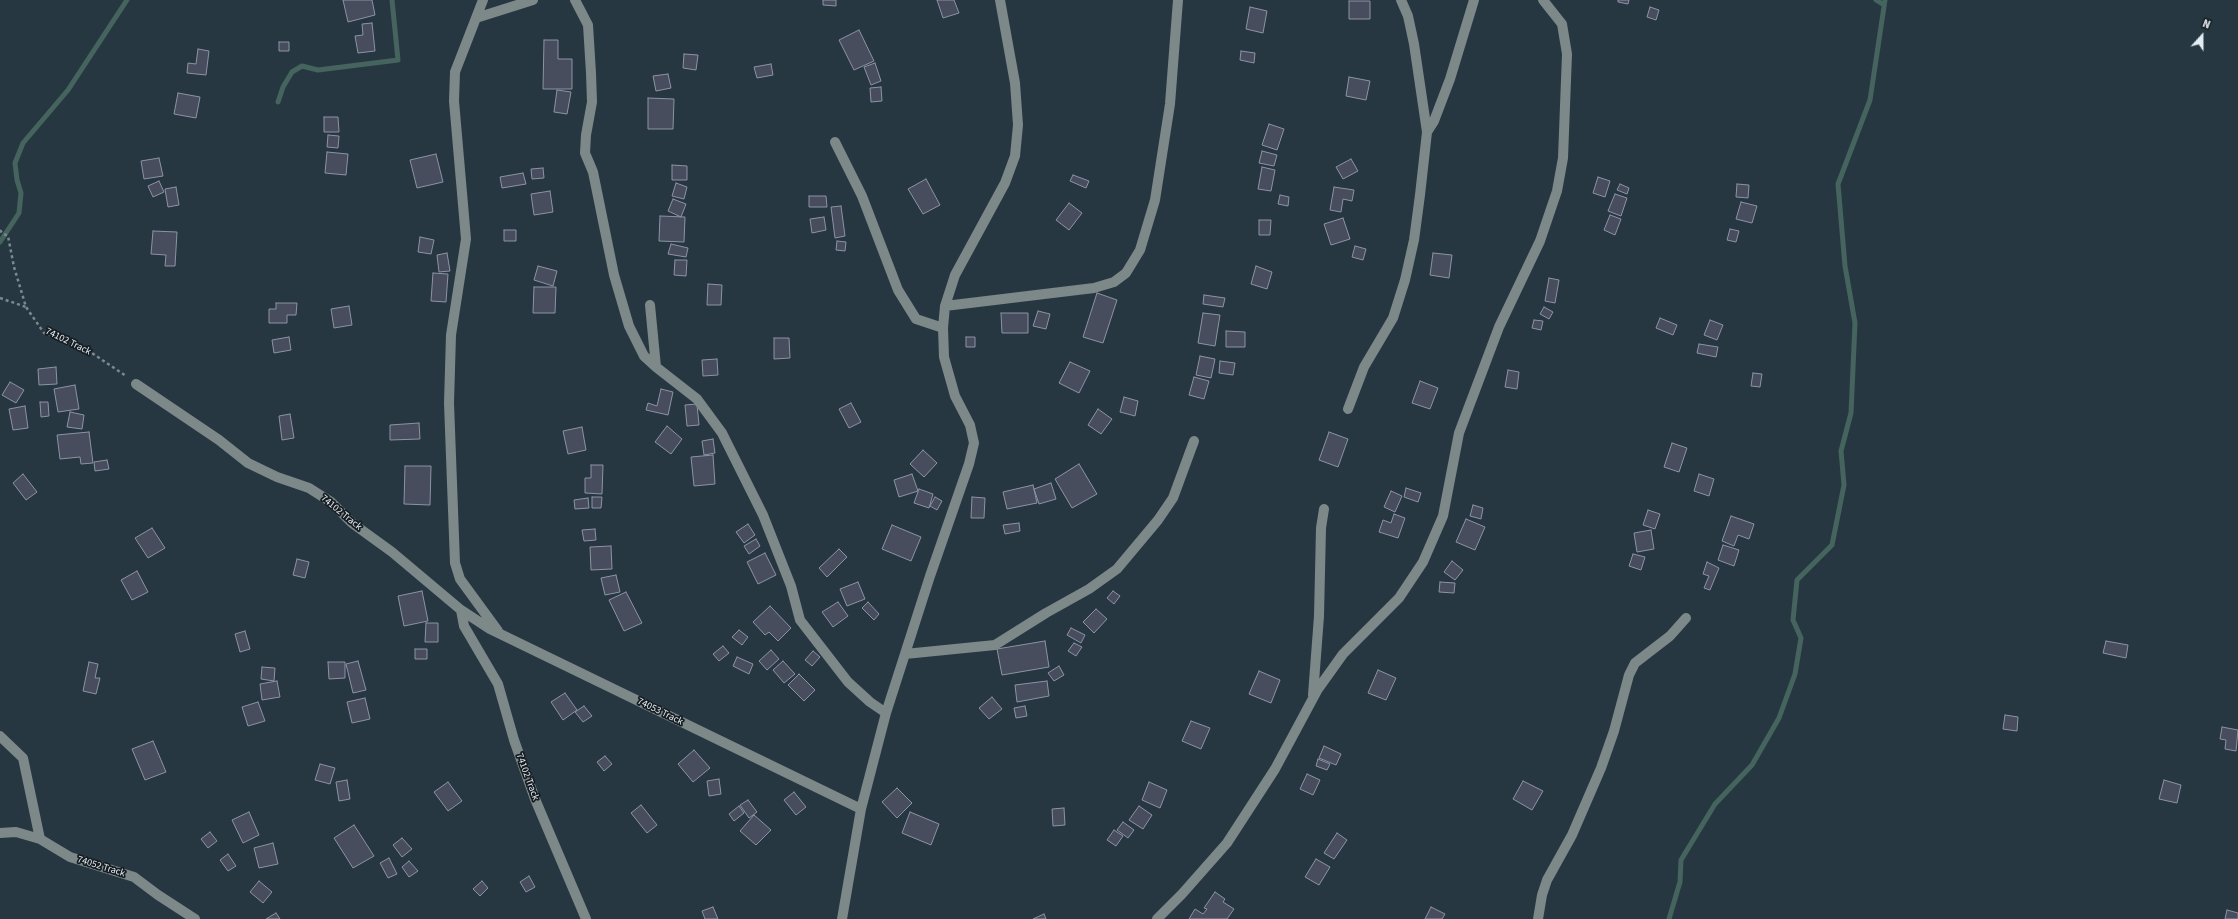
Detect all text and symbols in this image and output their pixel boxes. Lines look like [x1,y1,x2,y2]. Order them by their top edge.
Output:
north arrow [2182,16,2222,56]
text: N [2200,16,2213,33]
street label: 74102 Track [43,326,93,358]
street label: 74102 Track [318,493,364,533]
street label: 74053 Track [635,696,685,728]
street label: 74102 Track [513,752,541,802]
street label: 74052 Track [76,854,126,880]

